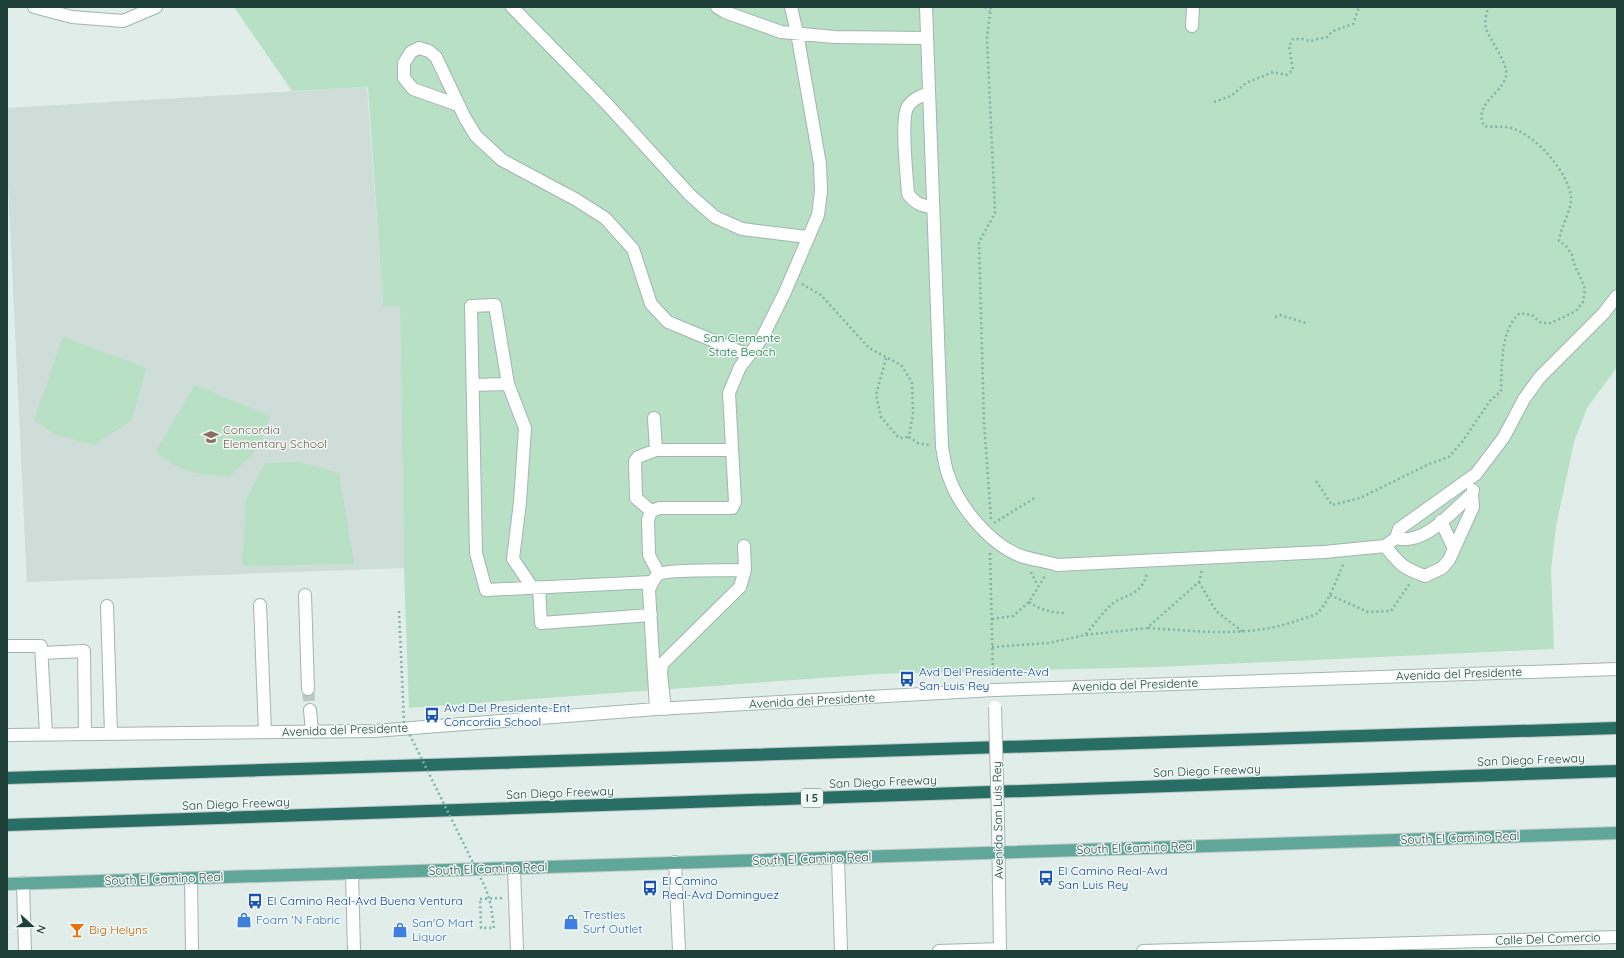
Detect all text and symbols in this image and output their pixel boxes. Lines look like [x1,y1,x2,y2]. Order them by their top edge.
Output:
park label: San Clemente State Beach [704,330,781,359]
place label: Concordia Elementary School [223,422,327,451]
school or university icon: Concordia Elementary School [202,428,220,446]
place label: Avd Del Presidente-Avd San Luis Rey [919,664,1049,693]
street label: Avenida del Presidente [1396,664,1523,683]
bus stop icon: Avd Del Presidente-Avd San Luis Rey [898,670,916,688]
street label: Avenida del Presidente [1072,675,1199,694]
street label: Avenida del Presidente [749,690,876,711]
place label: Avd Del Presidente-Ent Concordia School [444,700,571,729]
bus stop icon: Avd Del Presidente-Ent Concordia School [423,706,441,724]
street label: Avenida del Presidente [282,720,409,739]
street label: San Diego Freeway [1477,750,1585,769]
street label: Avenida San Luis Rey [989,761,1006,879]
street label: San Diego Freeway [1153,761,1261,780]
street label: San Diego Freeway [829,772,937,791]
street label: San Diego Freeway [506,783,614,802]
road number: I 5 [801,789,823,807]
street label: San Diego Freeway [182,794,290,813]
street label: South El Camino Real [1400,828,1520,847]
street label: South El Camino Real [1076,838,1196,857]
street label: South El Camino Real [752,849,872,868]
street label: South El Camino Real [428,859,548,878]
place label: El Camino Real-Avd San Luis Rey [1058,863,1167,892]
street label: South El Camino Real [104,869,224,888]
bus stop icon: El Camino Real-Avd San Luis Rey [1037,869,1055,887]
place label: El Camino Real-Avd Dominguez [662,873,779,902]
bus stop icon: El Camino Real-Avd Dominguez [641,879,659,897]
bus stop icon: El Camino Real-Avd Buena Ventura [246,892,264,910]
place label: El Camino Real-Avd Buena Ventura [267,893,463,908]
north arrow [12,906,52,946]
place label: Trestles Surf Outlet [583,907,642,936]
shop icon: Foam 'N Fabric [235,911,253,929]
place label: Foam 'N Fabric [256,912,340,927]
shop icon: Trestles Surf Outlet [562,913,580,931]
place label: San'O Mart Liquor [412,915,474,944]
bar icon: Big Helyns [68,921,86,939]
shop icon: San'O Mart Liquor [391,921,409,939]
place label: Big Helyns [89,922,148,937]
text: N [33,923,49,936]
street label: Calle Del Comercio [1495,929,1601,948]

